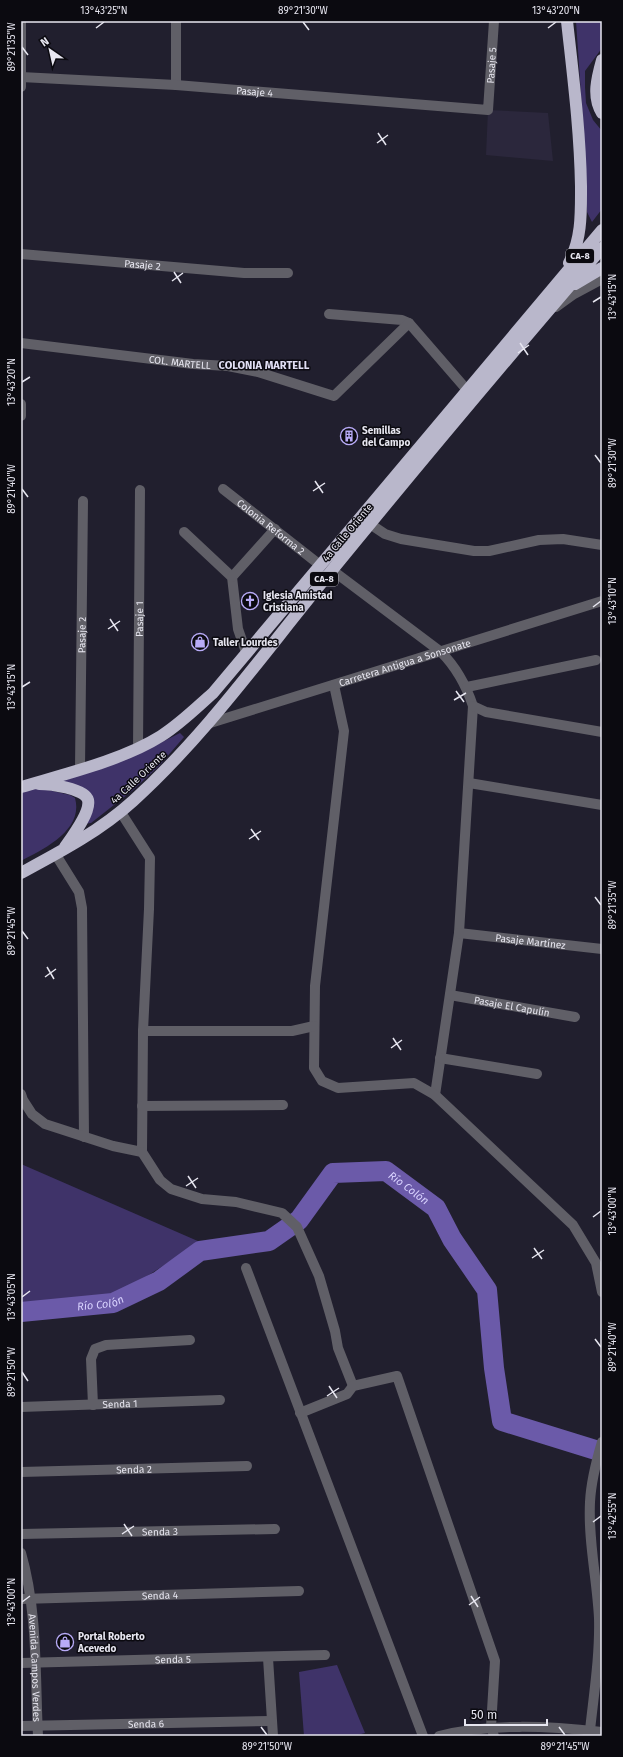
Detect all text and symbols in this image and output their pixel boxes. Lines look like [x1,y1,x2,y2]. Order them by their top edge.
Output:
text: 13°43'25"N [80,5,128,17]
text: 89°21'30"W [278,5,329,17]
text: 13°43'20"N [532,5,580,17]
text: 89°21'35"W [6,22,18,72]
north arrow [30,30,70,70]
text: N [38,35,51,50]
street label: Pasaje 5 [485,47,499,84]
street label: Pasaje 4 [236,85,274,100]
road number: CA-8 [566,249,594,263]
street label: Pasaje 2 [124,258,161,273]
text: 13°43'15"N [607,274,619,320]
street label: COL. MARTELL [148,354,211,372]
text: 13°43'20"N [6,358,18,406]
district label: COLONIA MARTELL [219,359,310,372]
place label: Semillas del Campo [362,425,410,449]
building icon: Semillas del Campo [339,426,359,446]
text: 89°21'30"W [607,437,619,488]
text: 89°21'40"W [6,463,18,514]
street label: Colonia Reforma 2 [234,497,307,558]
street label: 4a Calle Oriente [320,501,375,564]
road number: CA-8 [310,572,338,586]
text: 13°43'10"N [607,577,619,625]
place label: Iglesia Amistad Cristiana [263,590,333,614]
church icon: Iglesia Amistad Cristiana [240,591,260,611]
street label: Pasaje 1 [134,601,146,637]
street label: Pasaje 2 [76,617,89,653]
shop icon: Taller Lourdes [190,632,210,652]
place label: Taller Lourdes [213,637,278,649]
street label: Carretera Antigua a Sonsonate [337,637,472,690]
text: 13°43'15"N [6,664,18,710]
street label: 4a Calle Oriente [108,749,169,807]
text: 89°21'35"W [607,880,619,930]
text: 89°21'45"W [6,906,18,955]
street label: Pasaje Martínez [495,932,567,952]
street label: Pasaje El Capulín [473,994,551,1019]
water label: Río Colón [386,1169,431,1207]
text: 13°43'00"N [607,1187,619,1235]
text: 13°43'05"N [6,1273,18,1321]
water label: Río Colón [77,1293,126,1313]
text: 89°21'40"W [607,1321,619,1372]
text: 89°21'50"W [6,1346,18,1397]
street label: Senda 1 [102,1398,138,1411]
street label: Senda 2 [116,1464,152,1476]
text: 13°42'55"N [607,1492,619,1540]
street label: Senda 3 [142,1526,178,1539]
text: 13°43'00"N [6,1578,18,1626]
street label: Senda 4 [142,1589,179,1603]
street label: Avenida Campos Verdes [25,1613,42,1722]
place label: Portal Roberto Acevedo [77,1631,145,1655]
shop icon: Portal Roberto Acevedo [55,1632,75,1652]
street label: Senda 5 [155,1654,191,1666]
scale bar [465,1701,547,1727]
text: 50 m [471,1708,497,1722]
street label: Senda 6 [128,1718,164,1731]
text: 89°21'50"W [242,1741,293,1753]
text: 89°21'45"W [541,1741,590,1753]

